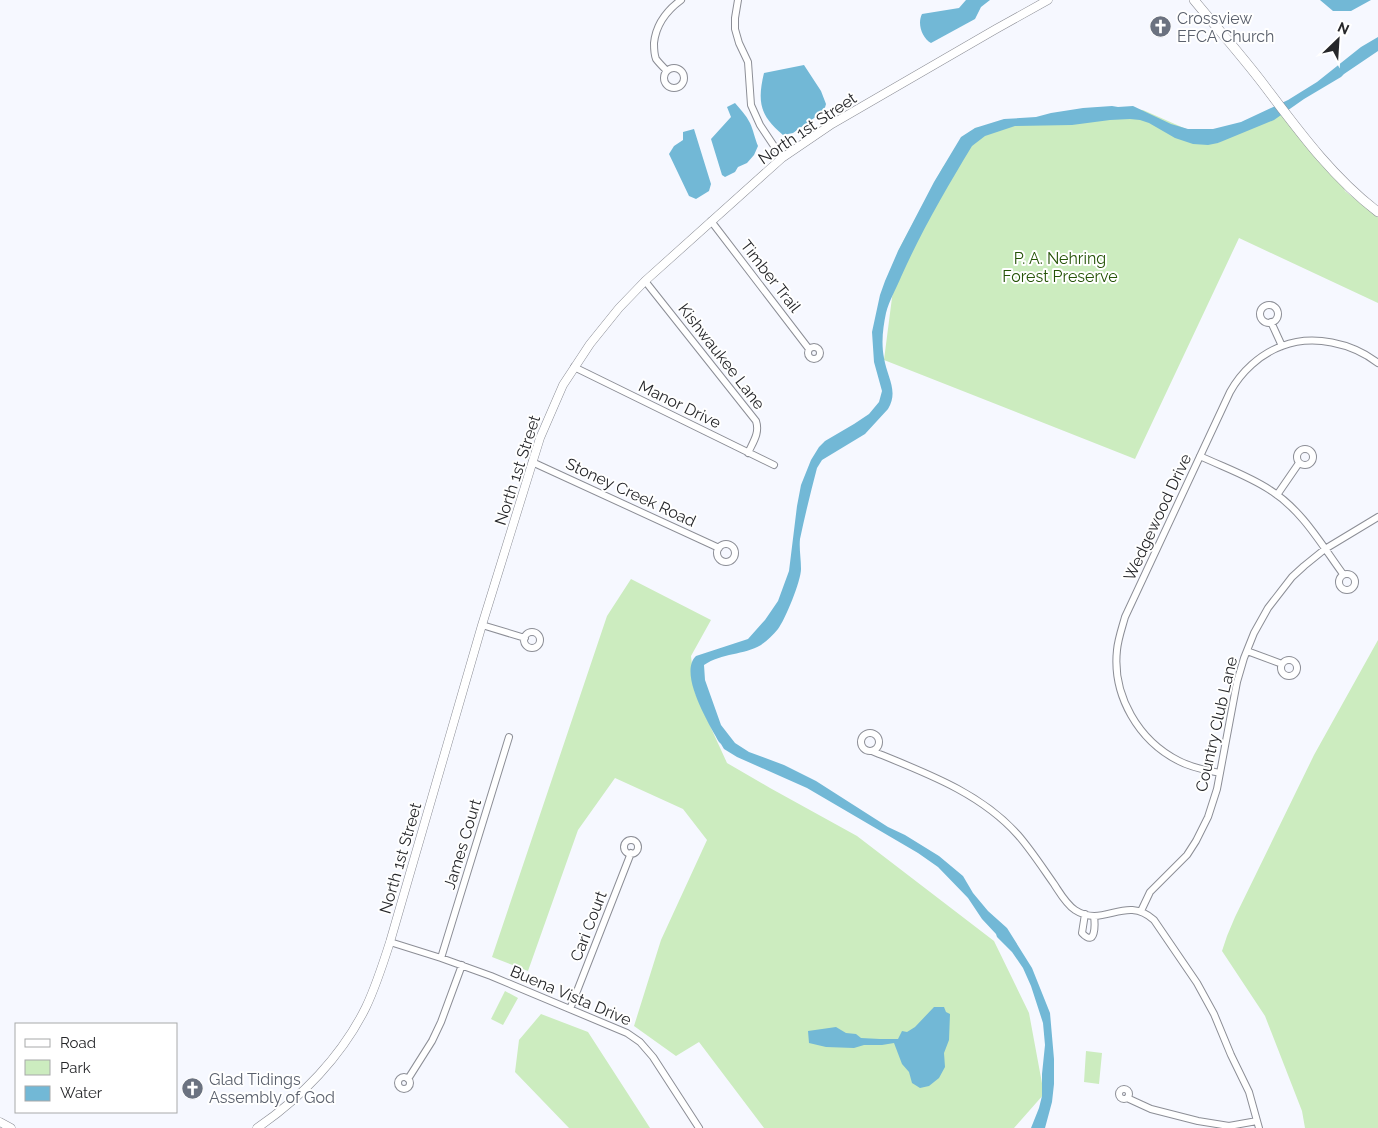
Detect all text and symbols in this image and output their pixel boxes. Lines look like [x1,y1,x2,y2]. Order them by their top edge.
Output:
place label: Crossview EFCA Church [1177,9,1274,46]
church icon: Crossview EFCA Church [1149,15,1173,39]
north arrow [1313,15,1363,65]
text: N [1335,19,1352,38]
street label: North 1st Street [755,88,861,168]
street label: Timber Trail [736,236,805,317]
park label: P. A. Nehring Forest Preserve [1002,249,1118,286]
street label: Kishwaukee Lane [674,299,769,413]
street label: Manor Drive [636,376,724,433]
street label: North 1st Street [491,412,544,528]
street label: Wedgewood Drive [1120,451,1195,584]
street label: Stoney Creek Road [563,454,699,531]
street label: Country Club Lane [1192,655,1241,794]
street label: James Court [440,796,485,891]
street label: North 1st Street [376,800,426,916]
street label: Cari Court [566,888,611,964]
street label: Buena Vista Drive [507,961,634,1030]
legend [15,1023,178,1113]
text: Road [60,1034,96,1052]
text: Park [60,1059,91,1077]
place label: Glad Tidings Assembly of God [209,1070,335,1107]
church icon: Glad Tidings Assembly of God [181,1076,205,1100]
text: Water [60,1084,103,1102]

